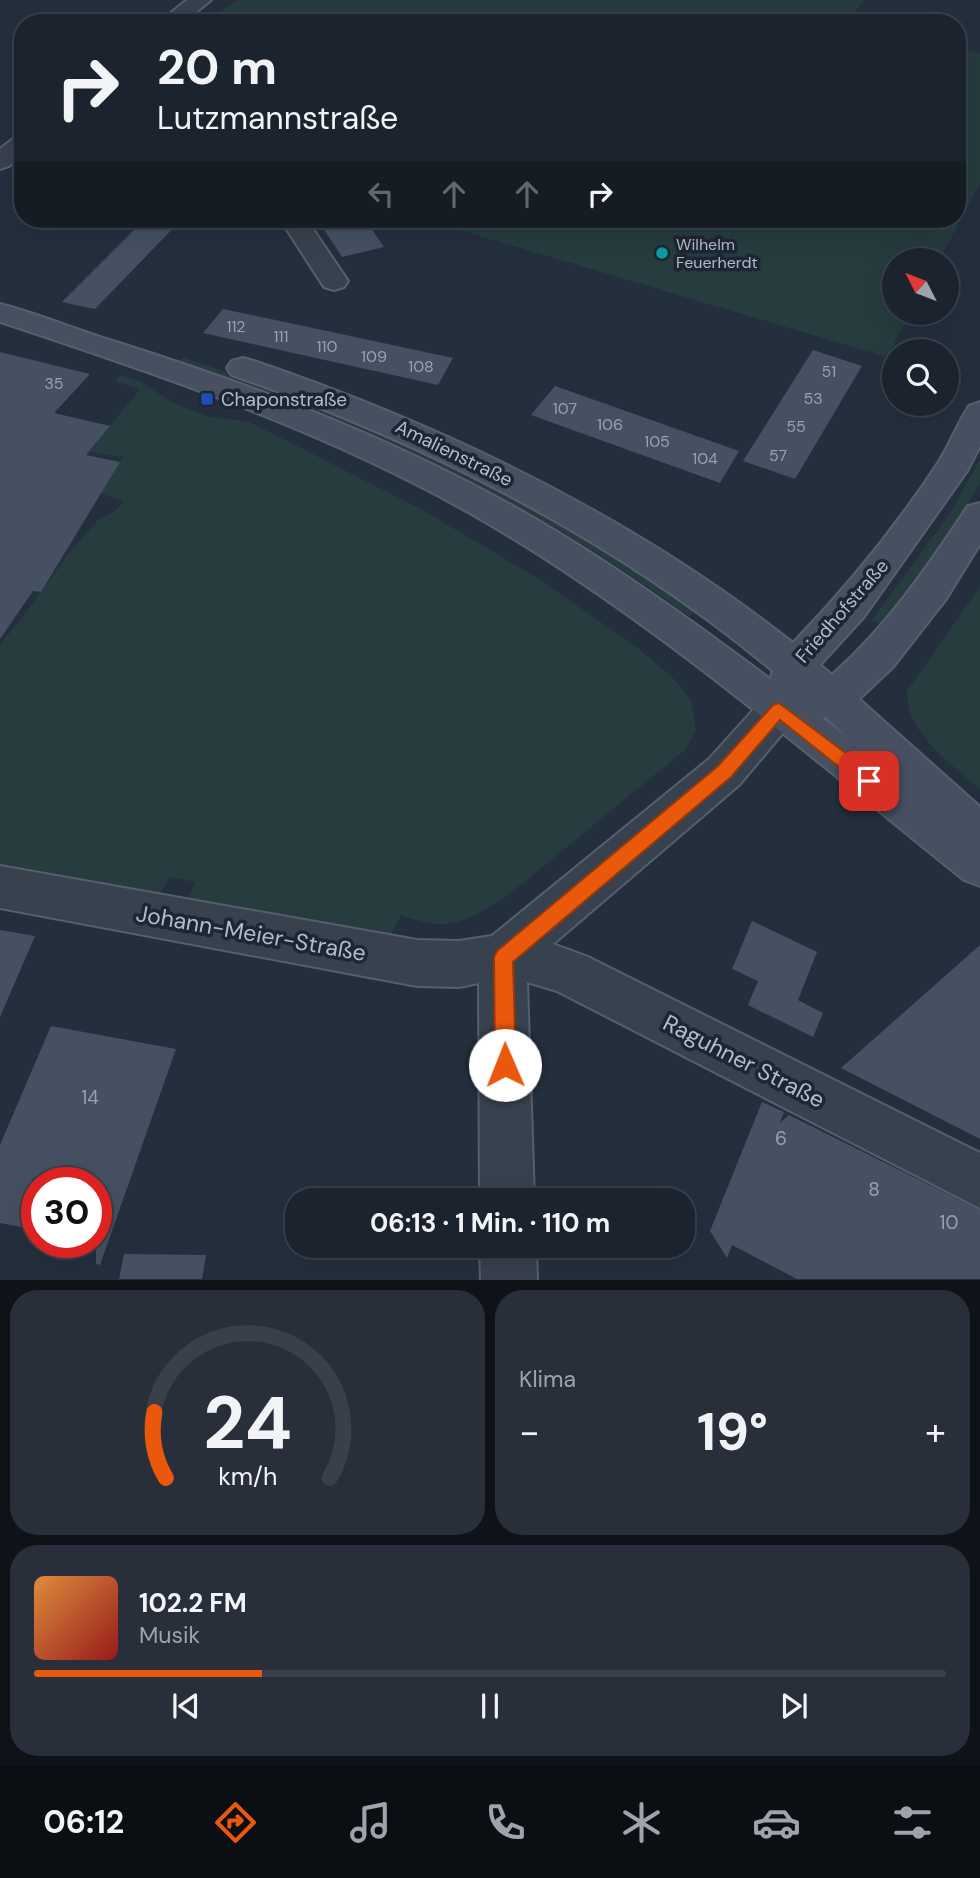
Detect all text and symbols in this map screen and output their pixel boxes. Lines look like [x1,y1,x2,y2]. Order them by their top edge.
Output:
text: 20 m [157,35,277,99]
icon: right [42,42,133,133]
text: Lutzmannstraße [157,97,398,139]
icon: left [362,175,400,213]
icon: ahead [435,175,473,213]
icon: ahead [508,175,546,213]
icon: right [581,175,619,213]
place label: Wilhelm Feuerherdt [676,234,758,273]
marker: Wilhelm Feuerherdt [654,245,670,261]
north arrow [882,248,959,326]
map controls [882,248,959,416]
house number: 112 [226,316,246,337]
house number: 111 [274,326,288,347]
house number: 110 [317,336,338,357]
button: search [882,339,959,416]
house number: 109 [361,346,387,367]
house number: 108 [408,356,434,377]
house number: 51 [822,361,836,382]
house number: 35 [44,373,64,394]
place label: Chaponstraße [221,387,347,412]
house number: 53 [803,388,823,409]
marker: Chaponstraße [199,391,215,407]
house number: 107 [553,398,577,419]
street label: Amalienstraße [391,414,517,492]
house number: 106 [597,414,623,435]
house number: 55 [786,416,806,437]
house number: 105 [644,431,670,452]
house number: 57 [769,445,787,466]
house number: 104 [692,448,718,469]
street label: Friedhofstraße [790,554,894,668]
pin [839,751,899,811]
icon: arrive [850,762,888,800]
street label: Johann-Meier-Straße [134,898,368,968]
street label: Raguhner Straße [658,1007,830,1115]
position arrow [468,1028,542,1102]
house number: 14 [81,1085,99,1110]
house number: 6 [775,1126,787,1151]
speed limit sign: 30 [21,1167,112,1258]
house number: 8 [868,1177,880,1202]
text: 06:13 · 1 Min. · 110 m [370,1206,610,1240]
house number: 10 [940,1210,958,1235]
text: Klima [519,1364,576,1394]
text: 24 [203,1377,292,1472]
text: 19° [697,1398,768,1466]
text: − [519,1407,540,1457]
text: + [925,1407,946,1457]
text: km/h [218,1460,277,1493]
text: 102.2 FM [139,1586,247,1620]
text: Musik [139,1620,200,1650]
icon: previous [167,1687,205,1725]
icon: pause [471,1687,509,1725]
icon: next [775,1687,813,1725]
icon: directions [211,1798,260,1847]
icon: music [346,1798,395,1847]
icon: phone [481,1798,530,1847]
icon: climate [617,1798,666,1847]
icon: car [752,1798,801,1847]
icon: filters [888,1798,937,1847]
text: 06:12 [43,1801,124,1843]

